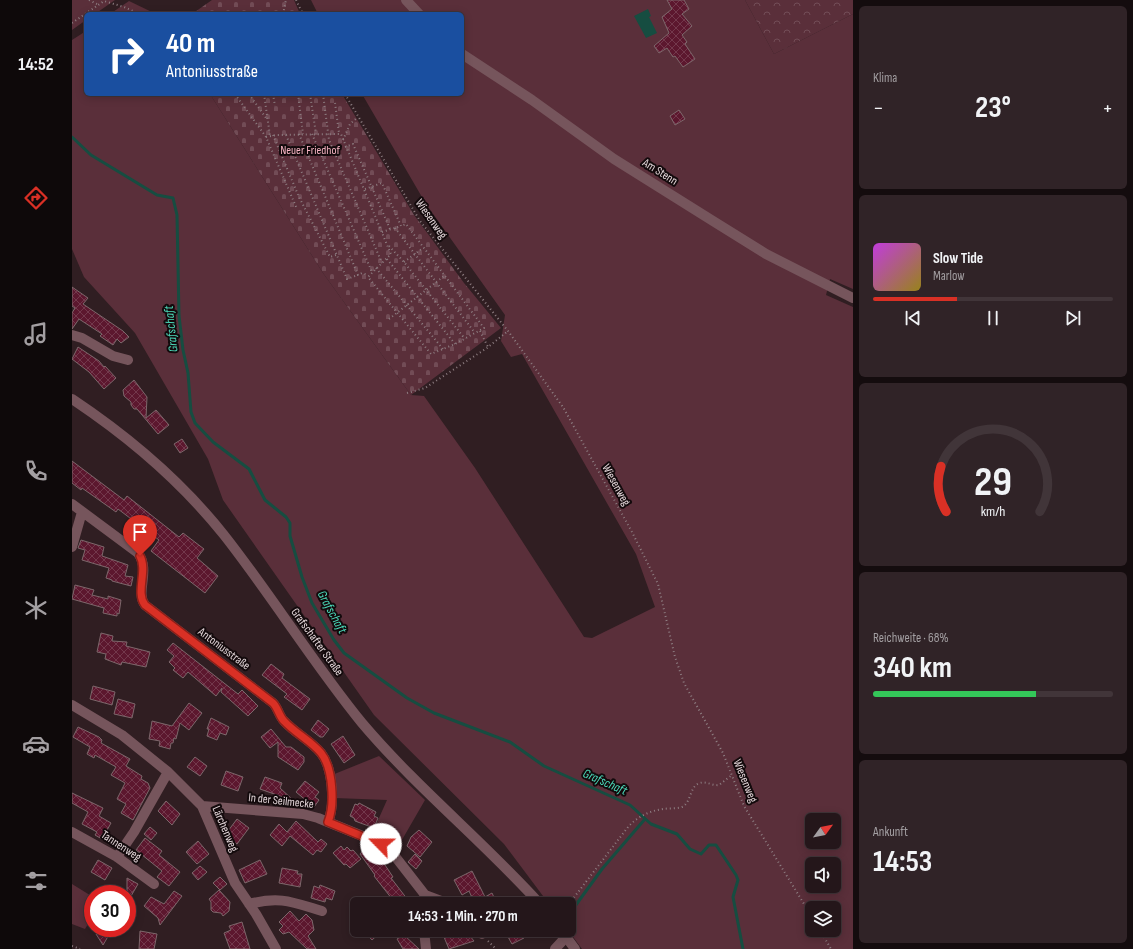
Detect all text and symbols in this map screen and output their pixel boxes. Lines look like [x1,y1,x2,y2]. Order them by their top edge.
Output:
text: 40 m [166,27,215,60]
icon: right [100,28,152,80]
text: 14:52 [18,54,54,75]
text: Antoniusstraße [166,61,258,82]
text: Klima [873,70,897,86]
text: 23° [975,90,1011,126]
text: − [873,95,884,122]
text: + [1102,95,1113,122]
park label: Neuer Friedhof [280,143,340,158]
street label: Am Stenn [639,155,680,189]
icon: directions [22,184,50,212]
street label: Wiesenweg [412,196,450,242]
text: Slow Tide [933,249,983,268]
text: Marlow [933,268,965,284]
water label: Grafschaft [160,304,181,353]
icon: previous [902,307,924,329]
icon: pause [982,307,1004,329]
icon: next [1062,307,1084,329]
icon: music [22,320,50,348]
icon: phone [22,457,50,485]
text: 29 [974,458,1012,507]
street label: Wiesenweg [598,461,634,509]
text: km/h [981,503,1005,520]
pin [123,515,157,556]
icon: arrive [129,521,151,543]
water label: Grafschaft [314,588,351,637]
icon: climate [22,594,50,622]
street label: Grafschafter Straße [287,605,347,679]
street label: Antoniusstraße [194,624,253,674]
text: Reichweite · 68% [873,630,949,646]
text: 340 km [873,650,952,686]
icon: car [22,730,50,758]
street label: Wiesenweg [730,757,761,805]
water label: Grafschaft [580,765,631,799]
street label: In der Seilmecke [248,790,315,812]
street label: Lärchenweg [209,804,241,854]
north arrow [805,813,841,849]
map controls [805,813,841,937]
position arrow [360,823,402,865]
text: Ankunft [873,824,908,840]
street label: Tannenweg [98,827,144,865]
text: 14:53 [873,844,932,880]
button: sound [805,857,841,893]
icon: filters [22,867,50,895]
speed limit sign: 30 [84,885,136,937]
button: layers [805,901,841,937]
text: 14:53 · 1 Min. · 270 m [408,907,518,926]

